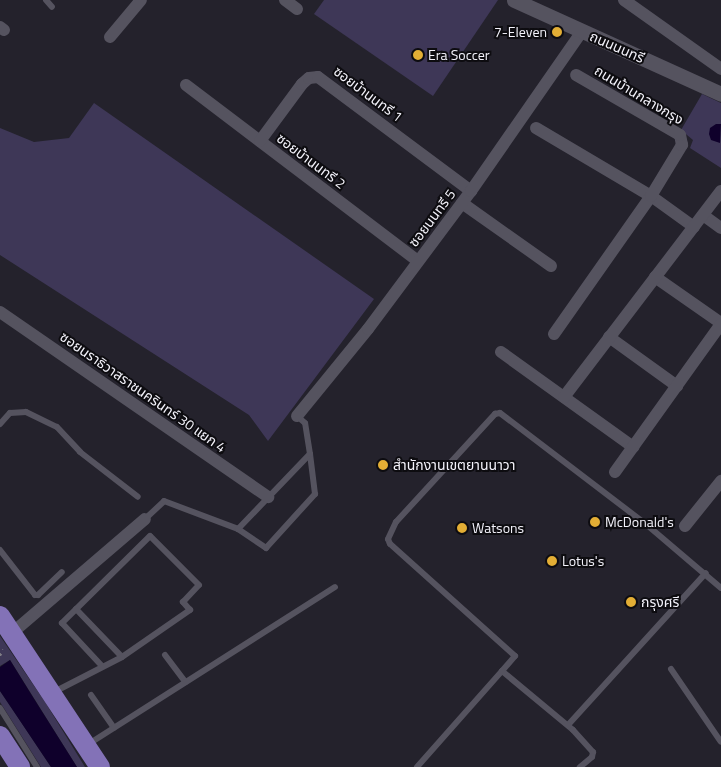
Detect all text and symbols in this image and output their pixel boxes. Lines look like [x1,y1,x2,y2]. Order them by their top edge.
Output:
place label: 7-Eleven [494,24,547,40]
marker: 7-Eleven [551,26,563,38]
street label: ถนนนนทรี [587,28,647,66]
place label: Era Soccer [428,47,490,63]
marker: Era Soccer [412,49,424,61]
street label: ถนนบ้านกลางกรุง [592,62,686,128]
street label: ซอยบ้านนทรี 1 [330,63,406,125]
street label: ซอยบ้านนทรี 2 [273,130,349,192]
street label: ซอยนนทรี 5 [405,186,459,250]
street label: ซอยนราธิวาสราชนครินทร์ 30 แยก 4 [57,328,229,456]
place label: สำนักงานเขตยานนาวา [393,457,515,473]
marker: สำนักงานเขตยานนาวา [377,459,389,471]
place label: McDonald's [605,514,674,530]
marker: McDonald's [589,516,601,528]
place label: Watsons [472,520,524,536]
marker: Watsons [456,522,468,534]
place label: Lotus's [562,553,604,569]
marker: Lotus's [546,555,558,567]
place label: กรุงศรี [641,594,679,610]
marker: กรุงศรี [625,596,637,608]

